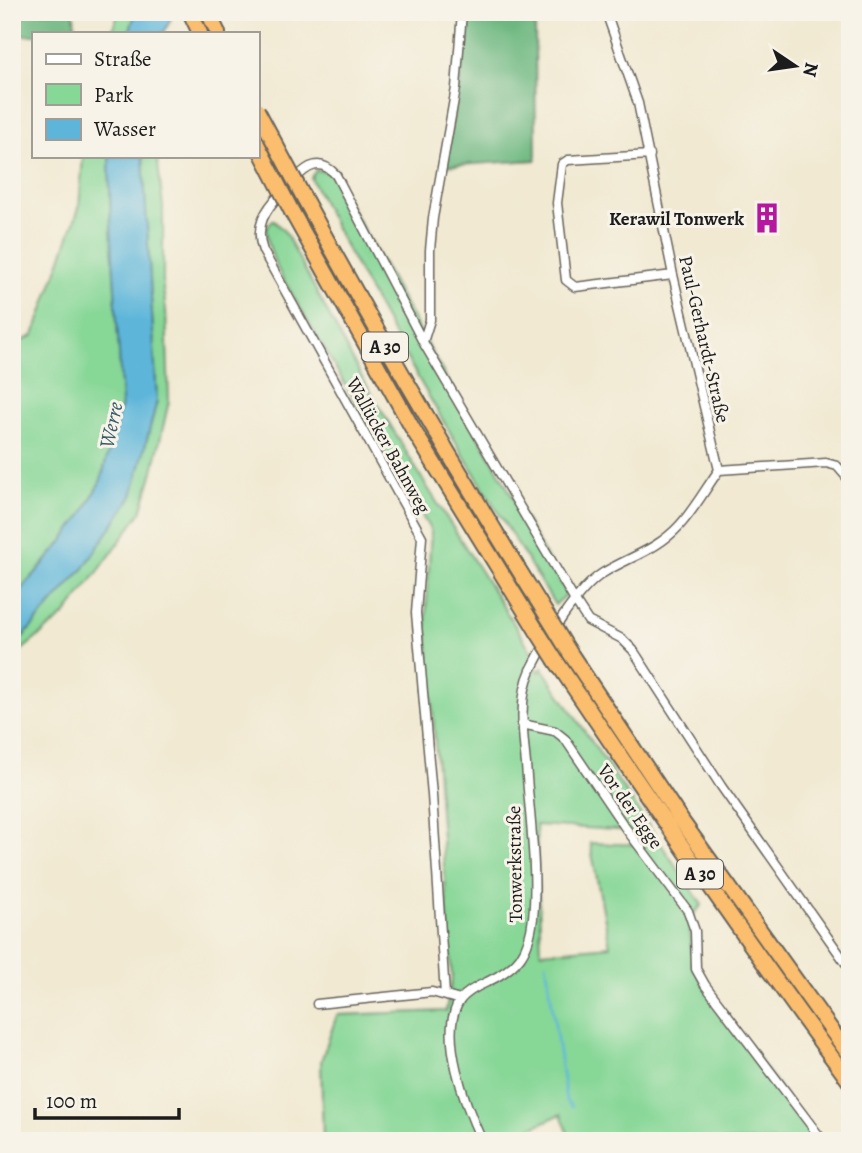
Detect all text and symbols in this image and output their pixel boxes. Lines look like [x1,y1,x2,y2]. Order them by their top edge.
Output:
legend [32,32,259,158]
north arrow [760,32,830,102]
text: Straße [94,45,152,73]
text: N [796,60,825,79]
text: Park [94,81,134,109]
text: Wasser [93,115,156,143]
building icon: Kerawil Tonwerk [750,201,784,235]
place label: Kerawil Tonwerk [609,206,744,232]
street label: Paul-Gerhardt-Straße [672,253,736,425]
road number: A 30 [362,332,408,362]
street label: Wallücker Bahnweg [339,372,437,519]
water label: Werre [92,399,130,451]
street label: Vor der Egge [591,758,669,854]
street label: Tonwerkstraße [501,805,529,923]
road number: A 30 [677,860,723,888]
scale bar [35,1076,178,1120]
text: 100 m [46,1087,97,1115]

